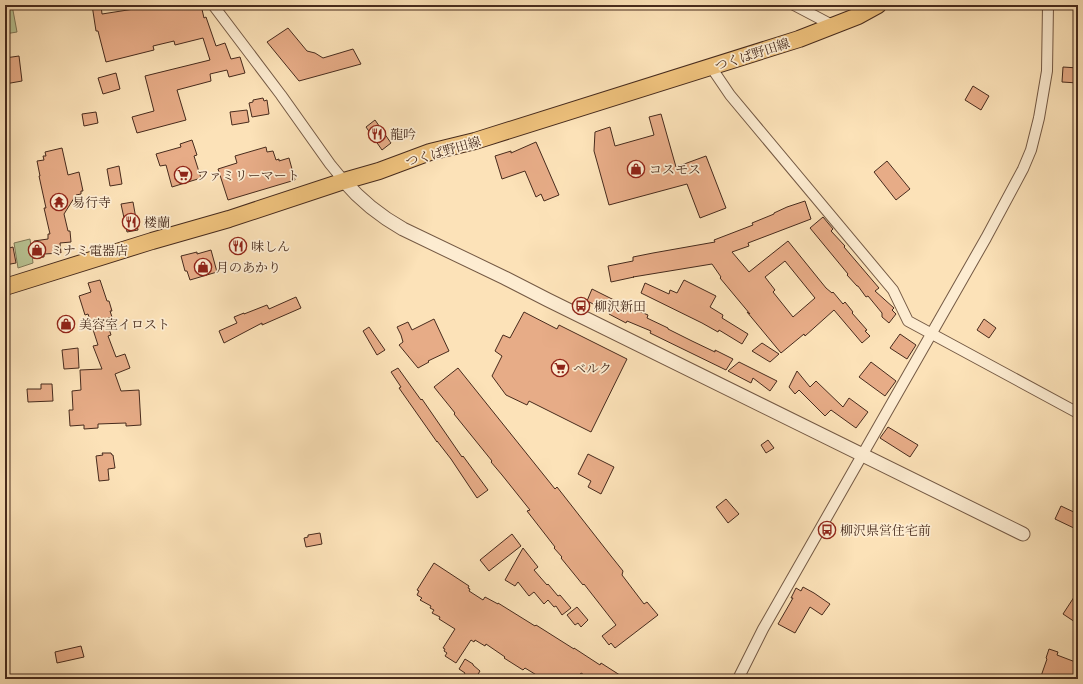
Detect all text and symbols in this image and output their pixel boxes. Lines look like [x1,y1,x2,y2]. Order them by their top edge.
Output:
street label: つくば野田線 [712,33,792,76]
restaurant icon: 龍吟 [367,124,387,144]
place label: 龍吟 [390,125,416,144]
street label: つくば野田線 [403,132,483,171]
shop icon: コスモス [626,159,646,179]
place label: コスモス [649,160,701,179]
supermarket icon: ファミリーマート [173,165,193,185]
place label: ファミリーマート [196,166,300,185]
temple icon: 易行寺 [49,192,69,212]
place label: 易行寺 [72,193,111,212]
restaurant icon: 楼蘭 [121,212,141,232]
place label: 楼蘭 [144,213,170,232]
restaurant icon: 味しん [228,236,248,256]
place label: 味しん [251,237,290,256]
shop icon: ミナミ電器店 [27,240,47,260]
place label: ミナミ電器店 [50,241,128,260]
shop icon: 月のあかり [193,257,213,277]
place label: 月のあかり [216,258,281,277]
bus stop icon: 柳沢新田 [571,296,591,316]
place label: 柳沢新田 [594,297,646,316]
shop icon: 美容室イロスト [56,314,76,334]
place label: 美容室イロスト [79,315,170,334]
supermarket icon: ベルク [550,358,570,378]
place label: ベルク [573,359,612,378]
bus stop icon: 柳沢県営住宅前 [817,520,837,540]
place label: 柳沢県営住宅前 [840,521,931,540]

